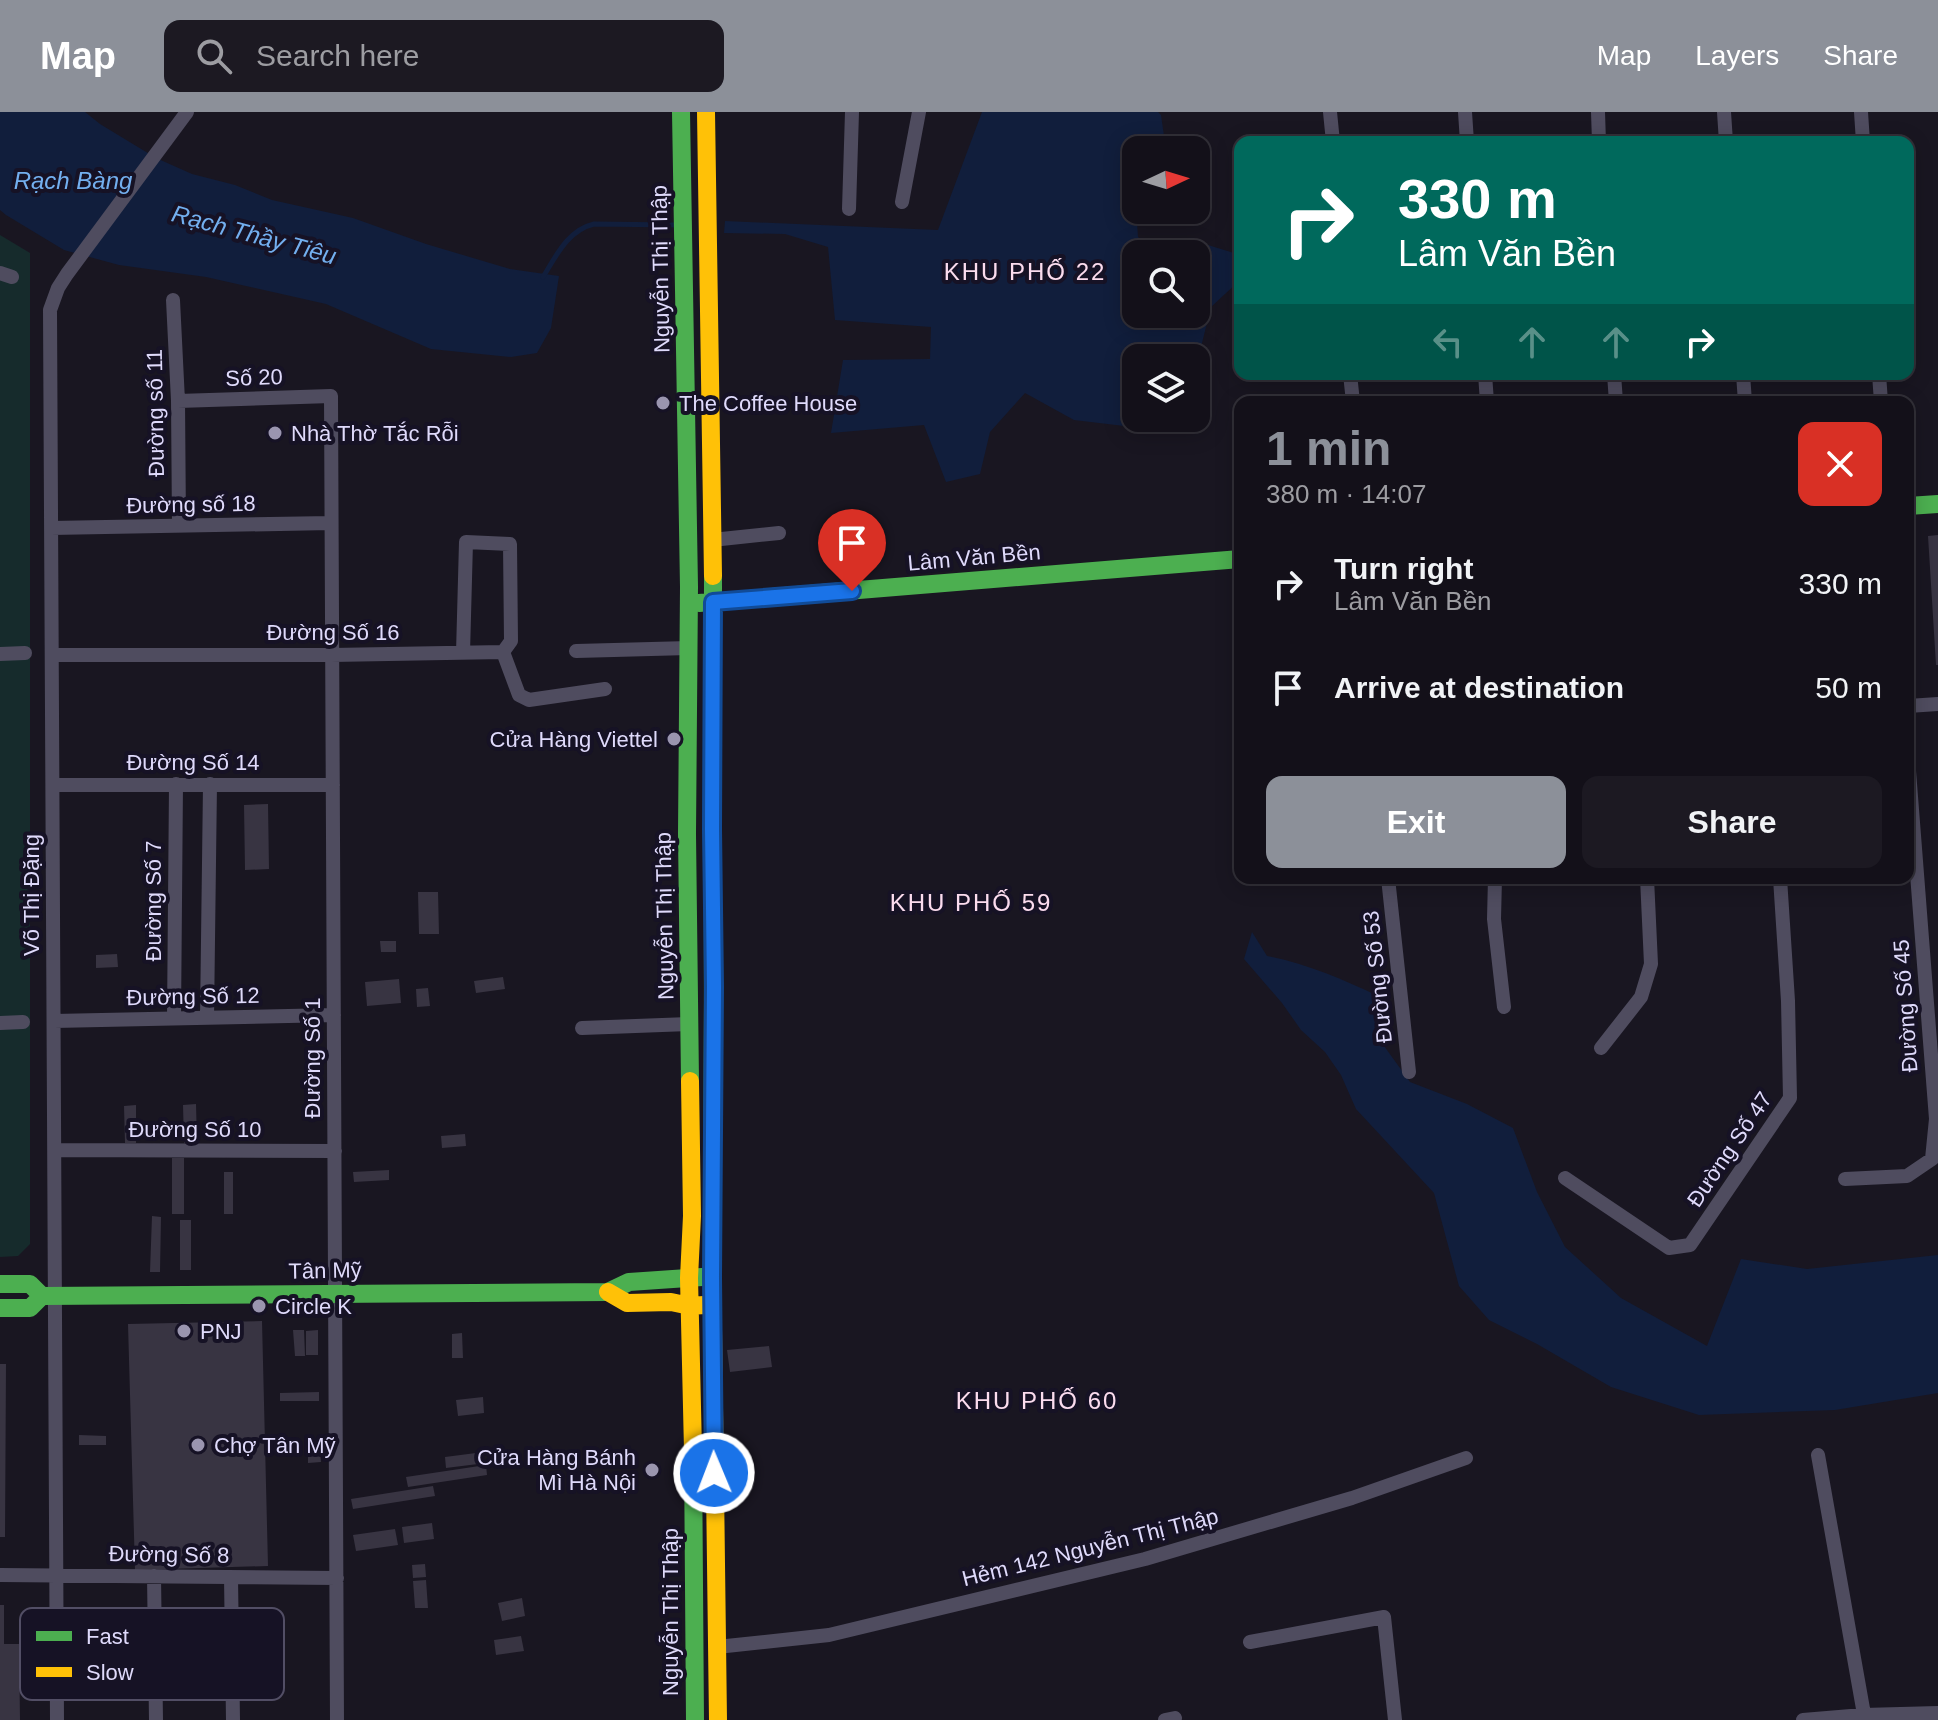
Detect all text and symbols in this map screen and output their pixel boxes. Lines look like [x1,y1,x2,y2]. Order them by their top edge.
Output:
search box [164,20,724,92]
icon: search [192,34,236,78]
text: Map [40,35,116,77]
text: Search here [256,39,419,72]
text: Map [1597,40,1651,71]
text: Layers [1695,40,1779,71]
text: Share [1823,40,1898,71]
north arrow [1122,136,1210,224]
map controls [1122,136,1210,432]
water label: Rạch Bàng [14,167,133,194]
text: 330 m [1398,167,1557,230]
icon: right [1266,168,1370,272]
street label: Nguyễn Thị Thập [647,185,674,353]
water label: Rạch Thầy Tiêu [169,200,339,269]
text: Lâm Văn Bền [1398,233,1616,274]
button: search [1122,240,1210,328]
district label: KHU PHỐ 22 [944,258,1106,285]
icon: left [1426,320,1470,364]
icon: ahead [1510,320,1554,364]
icon: ahead [1594,320,1638,364]
icon: right [1678,320,1722,364]
button: layers [1122,344,1210,432]
street label: Đường số 11 [142,349,169,477]
street label: Số 20 [225,364,283,391]
place label: The Coffee House [679,391,857,416]
marker: The Coffee House [654,394,672,412]
place label: Nhà Thờ Tắc Rỗi [291,421,459,446]
text: 1 min [1266,422,1391,475]
button: close [1798,422,1882,506]
marker: Nhà Thờ Tắc Rỗi [266,424,284,442]
text: 380 m · 14:07 [1266,479,1426,509]
street label: Đường số 18 [126,491,256,518]
pin [818,509,886,591]
icon: arrive [830,521,874,565]
street label: Lâm Văn Bền [907,539,1042,576]
text: Turn right [1334,552,1473,585]
icon: right [1266,562,1310,606]
text: 330 m [1799,567,1882,600]
text: Lâm Văn Bền [1334,586,1492,616]
street label: Đường Số 16 [266,620,400,645]
icon: arrive [1266,666,1310,710]
text: Arrive at destination [1334,671,1624,704]
text: 50 m [1815,671,1882,704]
place label: Cửa Hàng Viettel [490,727,658,752]
marker: Cửa Hàng Viettel [665,730,683,748]
street label: Đường Số 14 [126,750,260,775]
button: Exit [1266,776,1566,868]
button: Share [1582,776,1882,868]
street label: Nguyễn Thị Thập [651,832,678,1000]
street label: Võ Thị Đặng [19,834,44,956]
street label: Đường Số 7 [141,841,166,961]
district label: KHU PHỐ 59 [890,889,1052,916]
street label: Đường Số 53 [1358,909,1397,1044]
street label: Đường Số 45 [1888,939,1923,1073]
street label: Đường Số 12 [126,983,260,1010]
street label: Đường Số 1 [300,998,325,1118]
street label: Đường Số 47 [1682,1087,1777,1211]
street label: Đường Số 10 [128,1117,262,1142]
street label: Tân Mỹ [288,1257,362,1284]
place label: Circle K [275,1294,352,1319]
marker: Circle K [250,1297,268,1315]
place label: PNJ [200,1319,242,1344]
marker: PNJ [175,1322,193,1340]
district label: KHU PHỐ 60 [956,1387,1118,1414]
position arrow [672,1431,756,1515]
place label: Chợ Tân Mỹ [214,1433,336,1458]
marker: Chợ Tân Mỹ [189,1436,207,1454]
place label: Cửa Hàng Bánh Mì Hà Nội [477,1445,636,1495]
marker: Cửa Hàng Bánh Mì Hà Nội [643,1461,661,1479]
street label: Hẻm 142 Nguyễn Thị Thập [959,1504,1221,1591]
street label: Nguyễn Thị Thập [658,1528,683,1696]
street label: Đường Số 8 [108,1541,230,1568]
legend [20,1608,284,1700]
text: Fast [86,1624,129,1649]
text: Slow [86,1660,134,1685]

